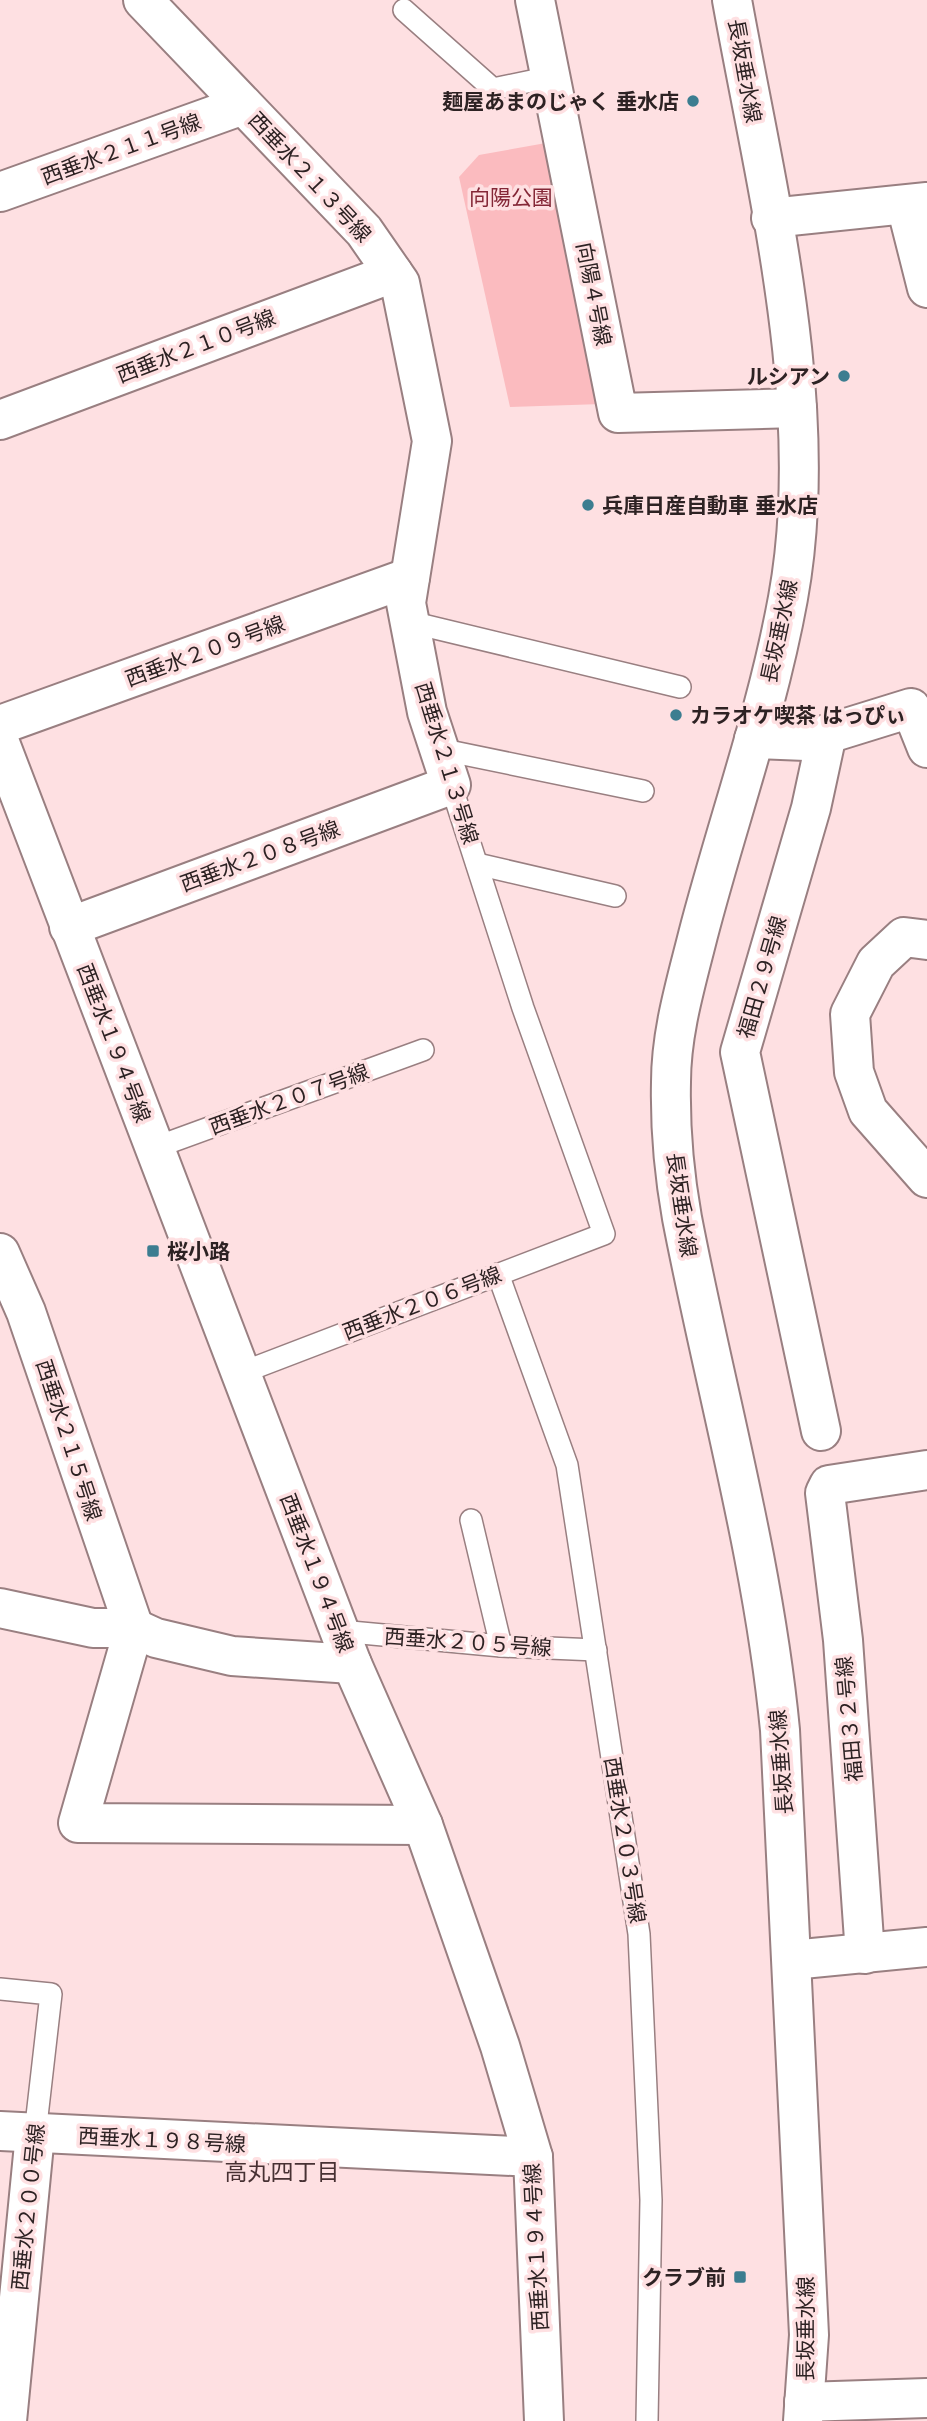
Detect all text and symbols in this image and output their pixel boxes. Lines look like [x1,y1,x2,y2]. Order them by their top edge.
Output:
street label: 長坂垂水線 [724,17,766,125]
place label: 麺屋あまのじゃく 垂水店 [442,89,679,114]
marker: 麺屋あまのじゃく 垂水店 [685,93,701,109]
street label: 西垂水２１３号線 [244,107,376,247]
street label: 西垂水２１１号線 [38,109,204,189]
park label: 向陽公園 [469,185,553,210]
street label: 向陽４号線 [572,240,616,348]
street label: 西垂水２１０号線 [113,304,279,388]
place label: ルシアン [747,364,830,389]
marker: ルシアン [836,368,852,384]
place label: 兵庫日産自動車 垂水店 [602,493,818,518]
marker: 兵庫日産自動車 垂水店 [580,497,596,513]
street label: 長坂垂水線 [756,577,802,685]
street label: 西垂水２０９号線 [122,611,288,691]
street label: 西垂水２１３号線 [410,679,484,847]
place label: カラオケ喫茶 はっぴぃ [690,703,906,728]
marker: カラオケ喫茶 はっぴぃ [668,707,684,723]
street label: 西垂水２０８号線 [177,816,343,896]
street label: 福田２９号線 [733,913,791,1041]
street label: 西垂水１９４号線 [72,960,156,1126]
street label: 西垂水２０７号線 [206,1059,372,1139]
street label: 長坂垂水線 [662,1151,702,1259]
place label: 桜小路 [167,1239,230,1264]
marker: 桜小路 [145,1243,161,1259]
street label: 西垂水２０６号線 [339,1261,505,1345]
street label: 西垂水２１５号線 [31,1356,107,1524]
street label: 西垂水１９４号線 [275,1490,359,1656]
street label: 西垂水２０５号線 [383,1624,553,1660]
street label: 福田３２号線 [831,1655,867,1783]
street label: 長坂垂水線 [765,1709,797,1815]
street label: 西垂水２０３号線 [600,1755,650,1925]
street label: 西垂水２００号線 [7,2122,49,2292]
street label: 西垂水１９８号線 [77,2123,247,2157]
district label: 高丸四丁目 [225,2158,340,2186]
street label: 西垂水１９４号線 [519,2162,553,2332]
place label: クラブ前 [642,2265,726,2290]
marker: クラブ前 [732,2269,748,2285]
street label: 長坂垂水線 [793,2277,818,2382]

